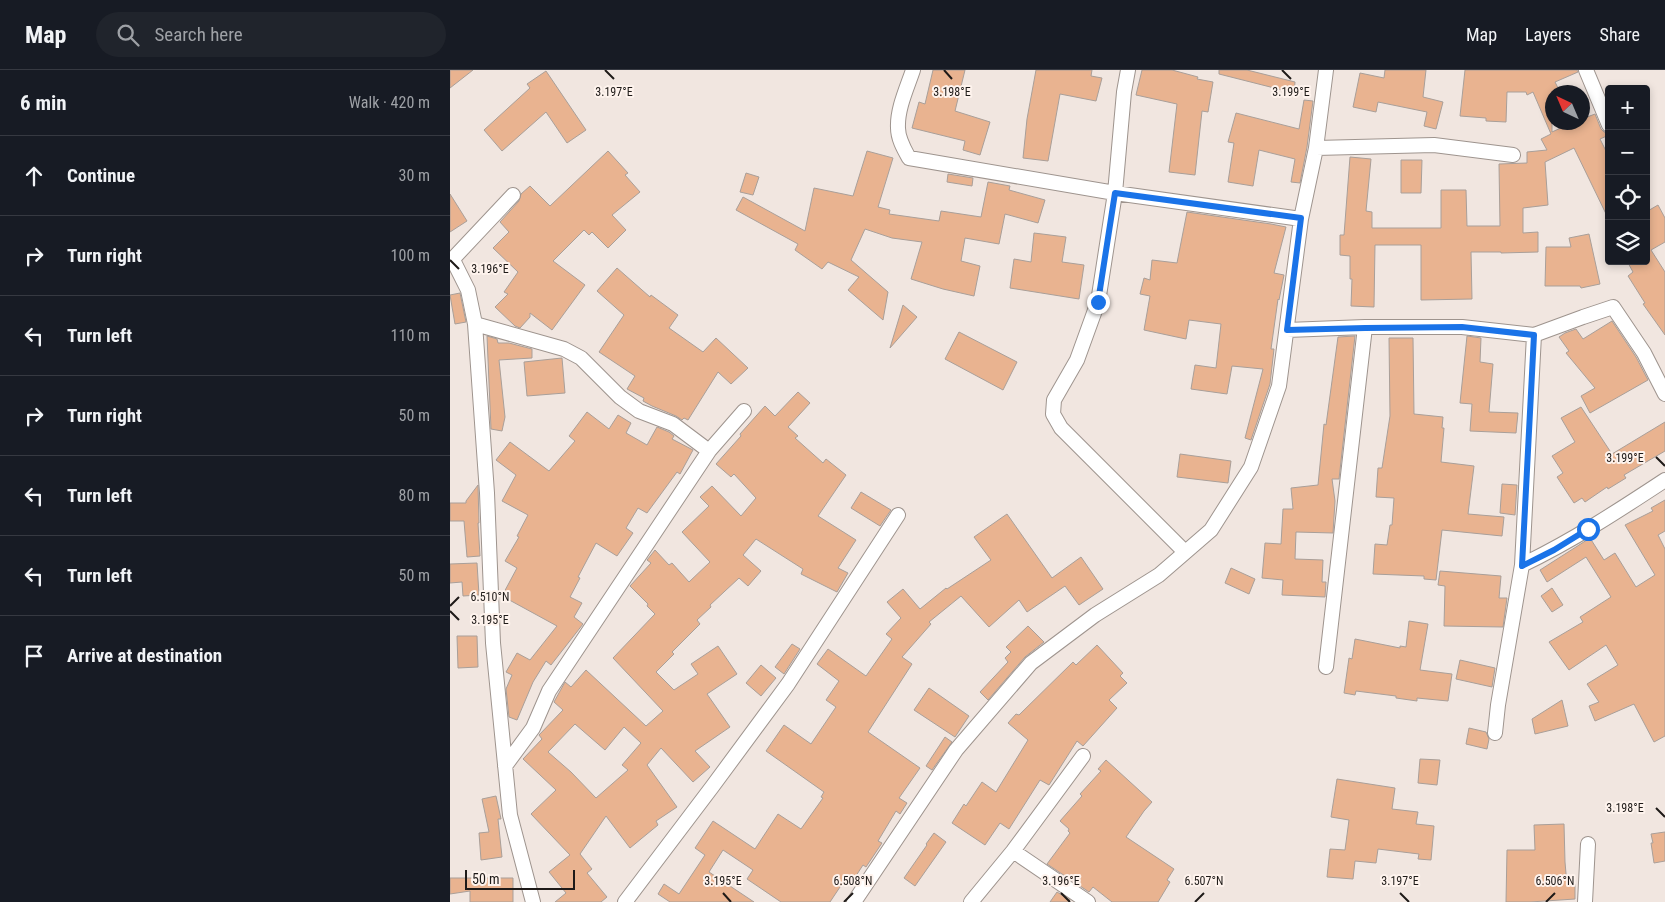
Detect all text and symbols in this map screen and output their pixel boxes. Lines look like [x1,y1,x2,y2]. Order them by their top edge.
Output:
search box [96,12,446,57]
text: Map [25,21,66,49]
icon: search [114,21,142,49]
text: Search here [154,23,243,46]
text: Map [1466,24,1497,45]
text: Layers [1525,24,1572,45]
text: Share [1600,24,1640,45]
text: 3.197°E [595,85,633,99]
text: 3.198°E [933,85,971,99]
text: 3.199°E [1272,85,1310,99]
north arrow [1545,85,1590,130]
map controls [1605,85,1650,265]
button: + [1605,85,1650,130]
text: 6 min [20,91,67,115]
text: Walk · 420 m [349,93,430,112]
button: − [1605,130,1650,175]
icon: ahead [20,162,48,190]
text: Continue [67,164,135,187]
text: 30 m [398,166,430,185]
button: locate [1605,175,1650,220]
button: layers [1605,220,1650,265]
icon: right [20,242,48,270]
text: Turn right [67,244,142,267]
text: 100 m [391,246,430,265]
text: 3.196°E [471,262,509,276]
route end [1087,291,1110,314]
icon: left [20,322,48,350]
text: Turn left [67,324,132,347]
text: 110 m [391,326,430,345]
icon: right [20,402,48,430]
text: Turn right [67,404,142,427]
text: 50 m [398,406,430,425]
text: 3.199°E [1606,451,1644,465]
icon: left [20,482,48,510]
text: Turn left [67,484,132,507]
text: 80 m [398,486,430,505]
route start [1577,518,1600,541]
icon: left [20,562,48,590]
text: Turn left [67,564,132,587]
text: 50 m [398,566,430,585]
text: 6.510°N [471,590,509,604]
text: 3.195°E [471,613,509,627]
icon: arrive [20,642,48,670]
text: Arrive at destination [67,644,222,667]
text: 3.198°E [1606,801,1644,815]
scale bar [465,867,575,890]
text: 50 m [472,871,500,887]
text: 3.195°E [704,874,742,888]
text: 6.508°N [834,874,872,888]
text: 3.196°E [1042,874,1080,888]
text: 6.507°N [1185,874,1223,888]
text: 3.197°E [1381,874,1419,888]
text: 6.506°N [1536,874,1574,888]

